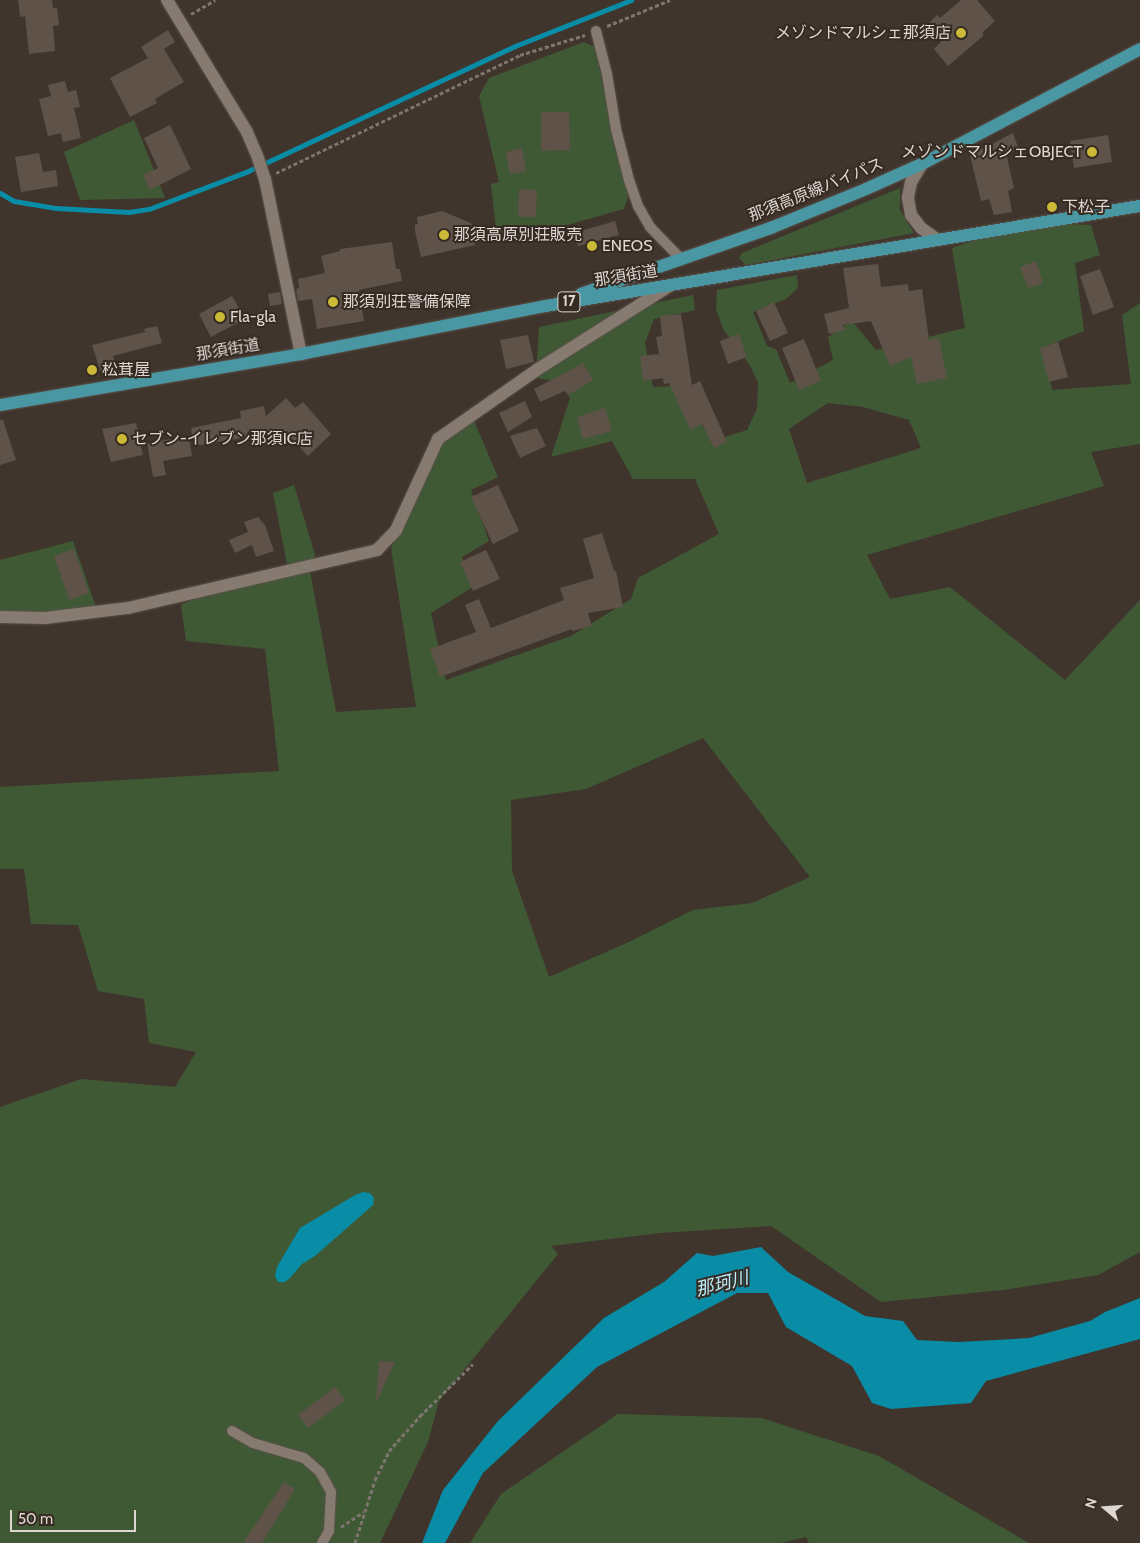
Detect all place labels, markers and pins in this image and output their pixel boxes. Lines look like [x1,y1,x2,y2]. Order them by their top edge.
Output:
place label: メゾンドマルシェ那須店 [775,23,951,43]
marker: メゾンドマルシェ那須店 [955,27,967,39]
place label: メゾンドマルシェOBJECT [901,142,1082,162]
marker: メゾンドマルシェOBJECT [1086,146,1098,158]
place label: 下松子 [1062,197,1110,217]
marker: 下松子 [1046,201,1058,213]
place label: 那須高原別荘販売 [454,225,582,245]
marker: 那須高原別荘販売 [438,229,450,241]
place label: ENEOS [602,236,652,256]
marker: ENEOS [586,240,598,252]
place label: 那須別荘警備保障 [343,292,471,312]
marker: 那須別荘警備保障 [327,296,339,308]
place label: Fla-gla [230,307,276,327]
marker: Fla-gla [214,311,226,323]
place label: 松茸屋 [102,360,150,380]
marker: 松茸屋 [86,364,98,376]
place label: セブン-イレブン那須IC店 [132,429,313,449]
marker: セブン-イレブン那須IC店 [116,433,128,445]

